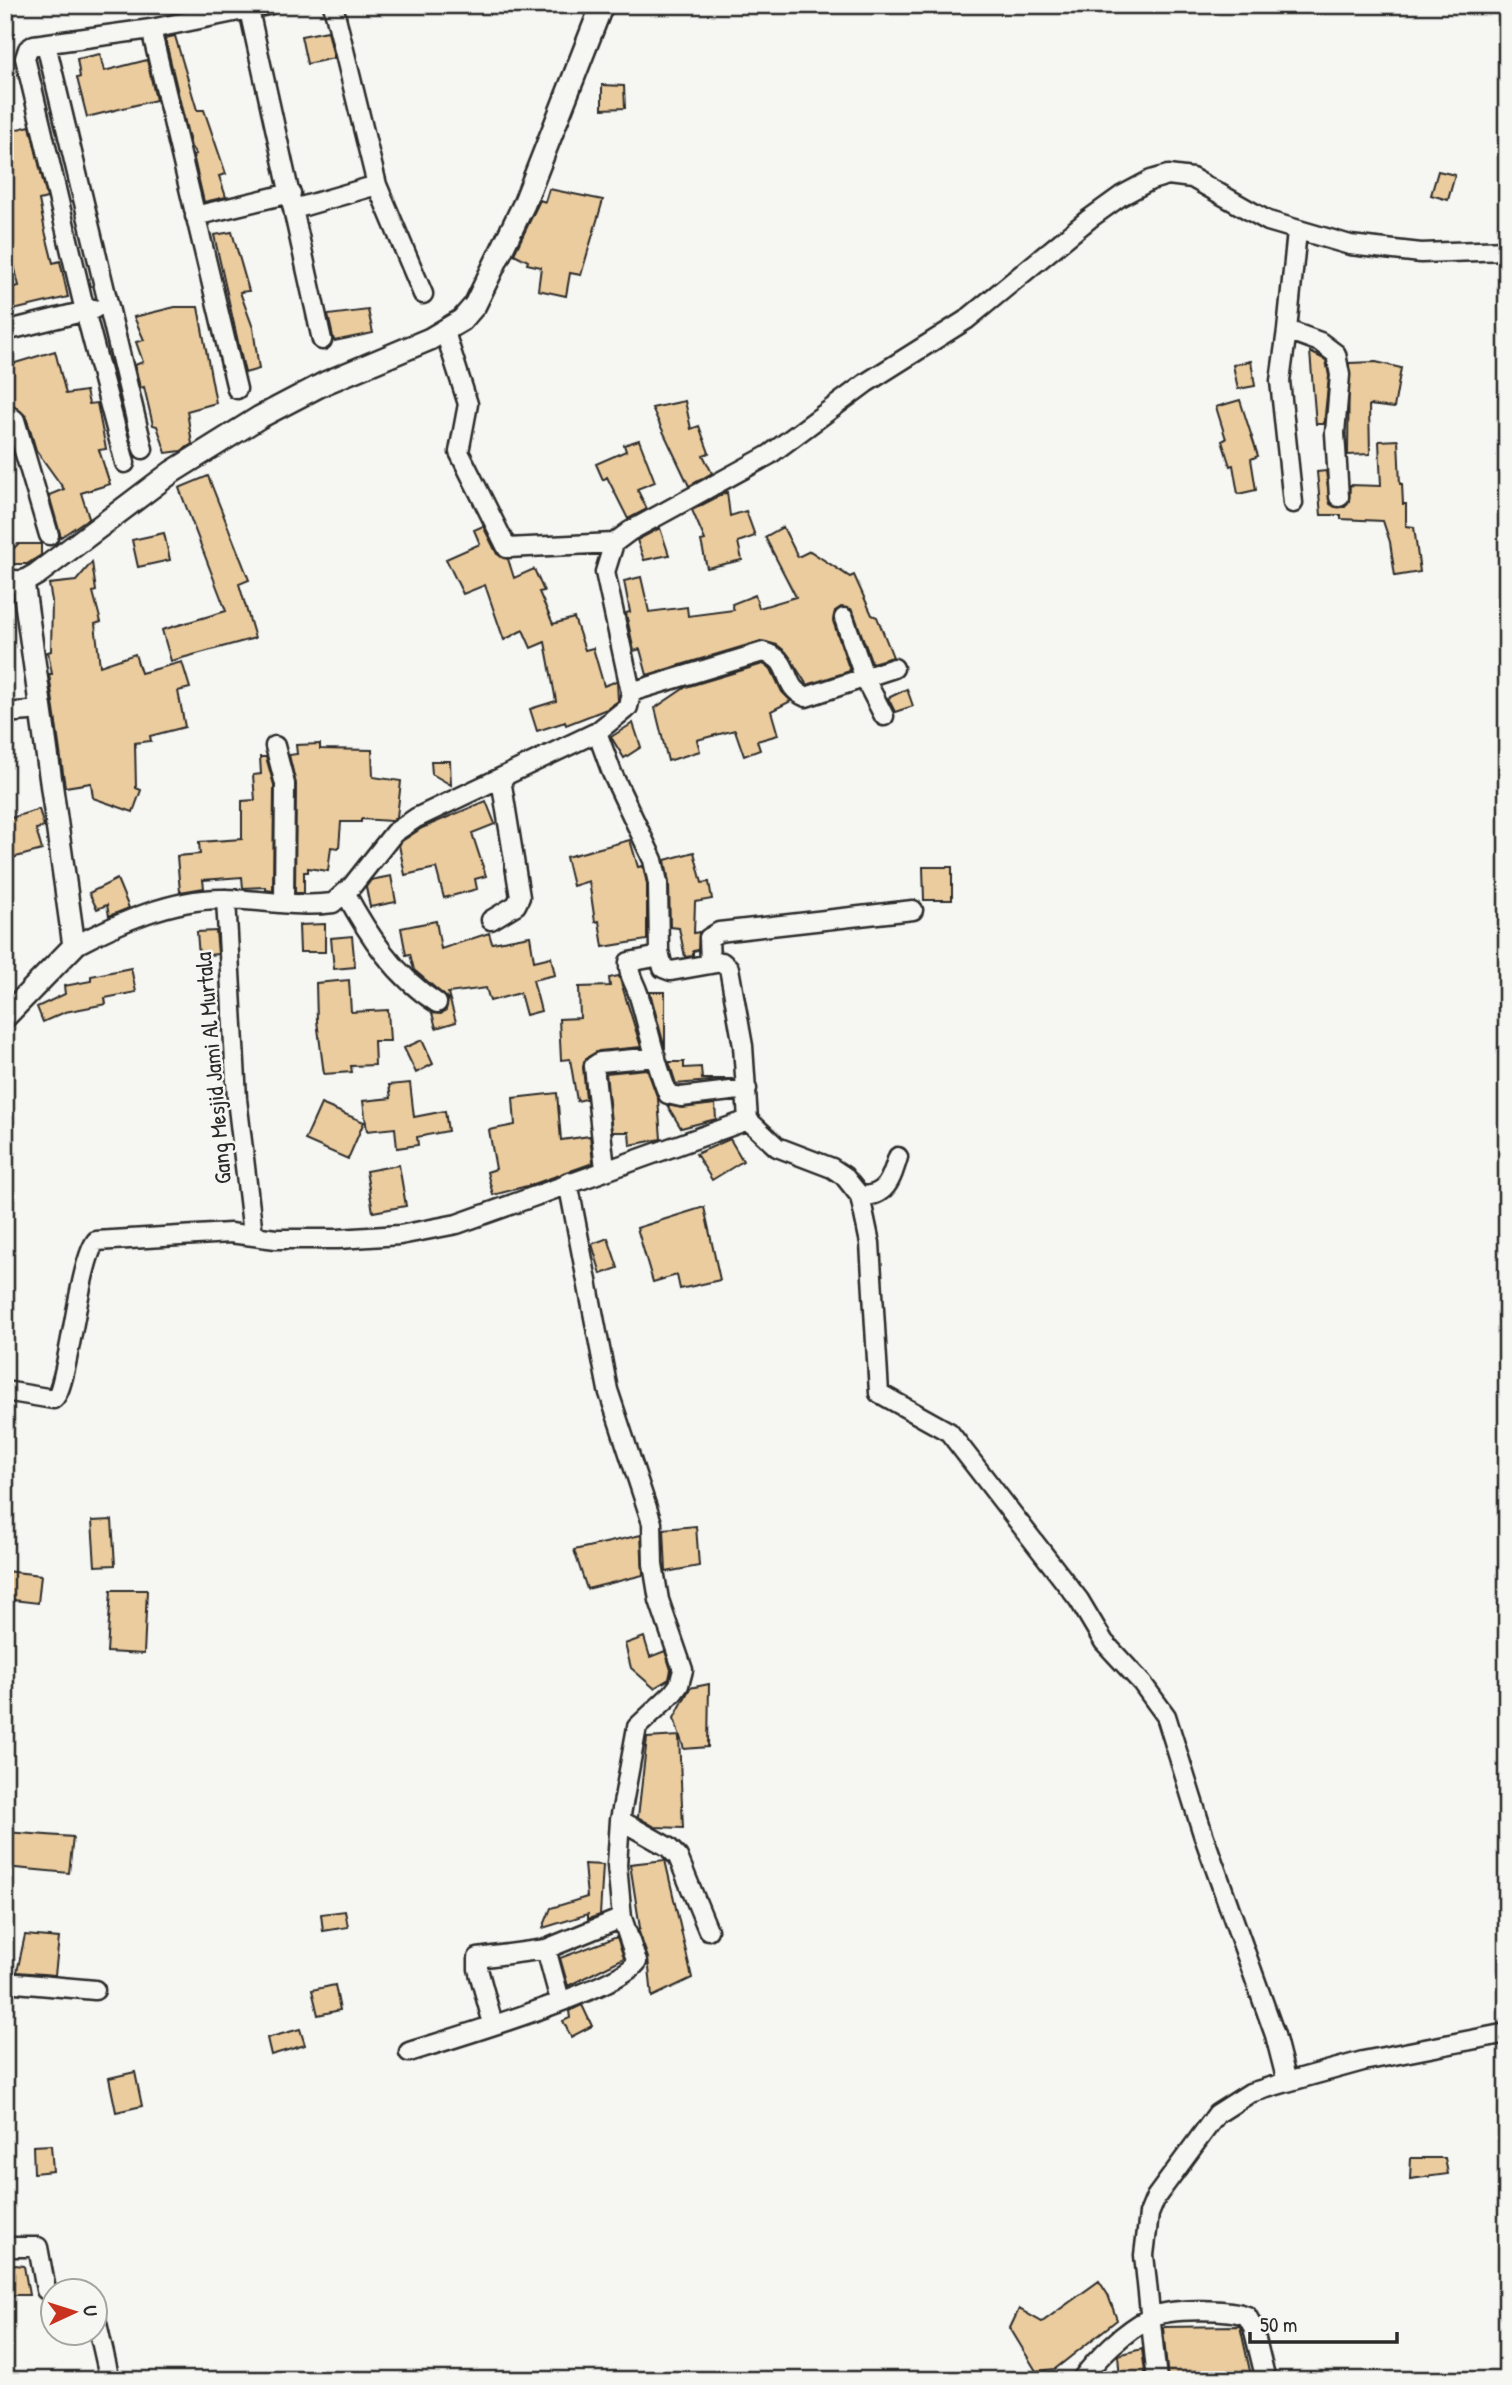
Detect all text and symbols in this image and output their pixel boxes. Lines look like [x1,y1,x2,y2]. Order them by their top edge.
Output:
street label: Gang Mesjid Jami Al Murtala [187,951,238,1185]
north arrow [38,2276,108,2346]
scale bar [1250,2301,1396,2345]
text: U [78,2305,104,2317]
text: 50 m [1260,2310,1297,2339]

